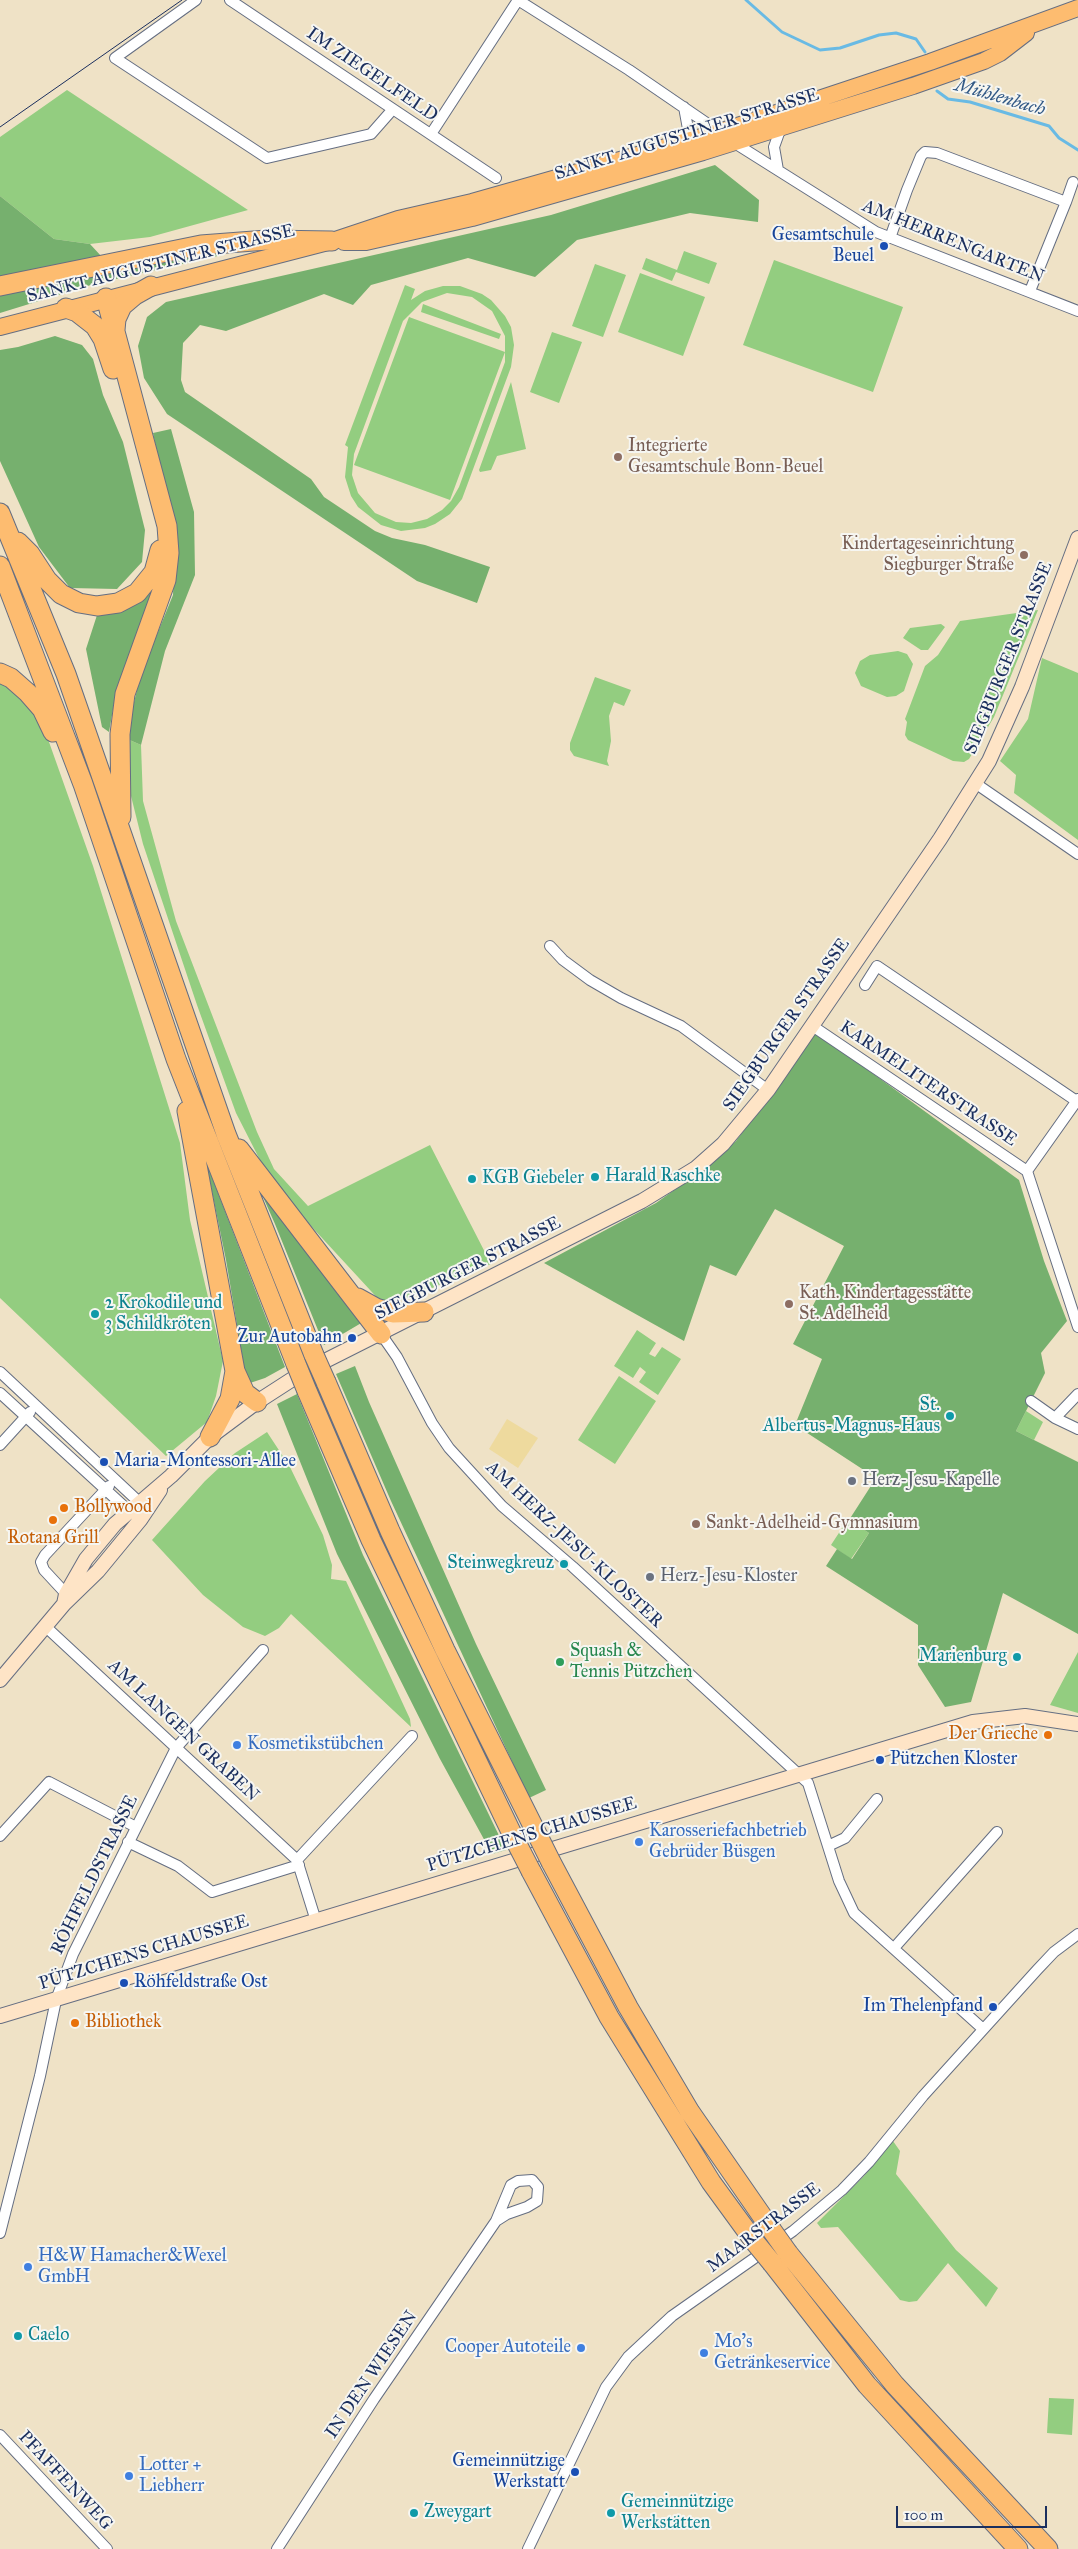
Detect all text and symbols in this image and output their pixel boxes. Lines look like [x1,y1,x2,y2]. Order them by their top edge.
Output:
street label: IM ZIEGELFELD [302,23,442,127]
water label: Mühlenbach [952,74,1048,122]
street label: SANKT AUGUSTINER STRASSE [552,84,822,186]
street label: AM HERRENGARTEN [859,196,1047,288]
street label: SANKT AUGUSTINER STRASSE [25,220,297,308]
place label: Gesamtschule Beuel [772,225,874,268]
marker: Gesamtschule Beuel [878,240,890,252]
place label: Integrierte Gesamtschule Bonn-Beuel [628,436,823,478]
marker: Integrierte Gesamtschule Bonn-Beuel [612,451,624,463]
place label: Kindertageseinrichtung Siegburger Straße [841,534,1014,576]
marker: Kindertageseinrichtung Siegburger Straße [1018,549,1030,561]
street label: SIEGBURGER STRASSE [960,558,1058,758]
street label: SIEGBURGER STRASSE [719,934,855,1116]
street label: KARMELITERSTRASSE [835,1017,1021,1151]
place label: Harald Raschke [605,1166,720,1188]
place label: KGB Giebeler [482,1168,584,1190]
marker: Harald Raschke [589,1171,601,1183]
marker: KGB Giebeler [466,1173,478,1185]
street label: SIEGBURGER STRASSE [371,1213,565,1325]
place label: Kath. Kindertagesstätte St. Adelheid [799,1283,971,1326]
place label: 2 Krokodile und 3 Schildkröten [105,1293,222,1336]
marker: Kath. Kindertagesstätte St. Adelheid [783,1298,795,1310]
marker: 2 Krokodile und 3 Schildkröten [89,1308,101,1320]
place label: Zur Autobahn [237,1327,342,1349]
marker: Zur Autobahn [346,1332,358,1344]
place label: St. Albertus-Magnus-Haus [763,1395,940,1438]
marker: St. Albertus-Magnus-Haus [944,1410,956,1422]
place label: Maria-Montessori-Allee [114,1451,296,1473]
marker: Maria-Montessori-Allee [98,1456,110,1468]
street label: AM HERZ-JESU-KLOSTER [481,1457,667,1633]
place label: Herz-Jesu-Kapelle [862,1470,999,1492]
marker: Herz-Jesu-Kapelle [846,1475,858,1487]
place label: Bollywood [74,1497,152,1519]
marker: Bollywood [58,1502,70,1514]
place label: Sankt-Adelheid-Gymnasium [706,1513,918,1535]
marker: Rotana Grill [47,1514,59,1526]
marker: Sankt-Adelheid-Gymnasium [690,1518,702,1530]
place label: Rotana Grill [7,1528,99,1550]
place label: Steinwegkreuz [447,1553,554,1575]
marker: Steinwegkreuz [558,1558,570,1570]
place label: Herz-Jesu-Kloster [660,1566,797,1588]
marker: Herz-Jesu-Kloster [644,1571,656,1583]
place label: Squash & Tennis Pützchen [570,1641,693,1684]
place label: Marienburg [919,1646,1007,1668]
marker: Marienburg [1011,1651,1023,1663]
street label: AM LANGEN GRABEN [103,1655,263,1807]
marker: Squash & Tennis Pützchen [554,1656,566,1668]
place label: Der Grieche [948,1724,1038,1746]
marker: Der Grieche [1042,1729,1054,1741]
place label: Kosmetikstübchen [247,1734,384,1756]
marker: Kosmetikstübchen [231,1739,243,1751]
place label: Pützchen Kloster [890,1749,1017,1771]
marker: Pützchen Kloster [874,1754,886,1766]
street label: RÖHFELDSTRASSE [47,1792,143,1958]
street label: PÜTZCHENS CHAUSSEE [425,1793,639,1877]
place label: Karosseriefachbetrieb Gebrüder Büsgen [649,1821,807,1864]
marker: Karosseriefachbetrieb Gebrüder Büsgen [633,1836,645,1848]
street label: PÜTZCHENS CHAUSSEE [37,1911,251,1995]
place label: Röhfeldstraße Ost [134,1972,268,1994]
marker: Röhfeldstraße Ost [118,1977,130,1989]
place label: Im Thelenpfand [863,1996,983,2018]
marker: Im Thelenpfand [987,2001,999,2013]
place label: Bibliothek [85,2012,161,2034]
marker: Bibliothek [69,2017,81,2029]
street label: MAARSTRASSE [703,2178,825,2278]
place label: H&W Hamacher&Wexel GmbH [38,2246,227,2288]
marker: H&W Hamacher&Wexel GmbH [22,2261,34,2273]
street label: IN DEN WIESEN [321,2307,423,2443]
place label: Caelo [28,2325,69,2347]
marker: Caelo [12,2330,24,2342]
place label: Mo's Getränkeservice [714,2332,831,2374]
place label: Cooper Autoteile [445,2337,571,2359]
marker: Cooper Autoteile [575,2342,587,2354]
marker: Mo's Getränkeservice [698,2347,710,2359]
street label: PFAFFENWEG [13,2427,117,2535]
place label: Gemeinnützige Werkstatt [452,2451,565,2494]
place label: Lotter + Liebherr [139,2455,204,2498]
marker: Gemeinnützige Werkstatt [569,2466,581,2478]
marker: Lotter + Liebherr [123,2470,135,2482]
place label: Gemeinnützige Werkstätten [621,2492,734,2534]
scale bar [898,2496,1049,2528]
place label: Zweygart [424,2502,492,2524]
text: 100 m [904,2506,943,2524]
marker: Zweygart [408,2507,420,2519]
marker: Gemeinnützige Werkstätten [605,2507,617,2519]

